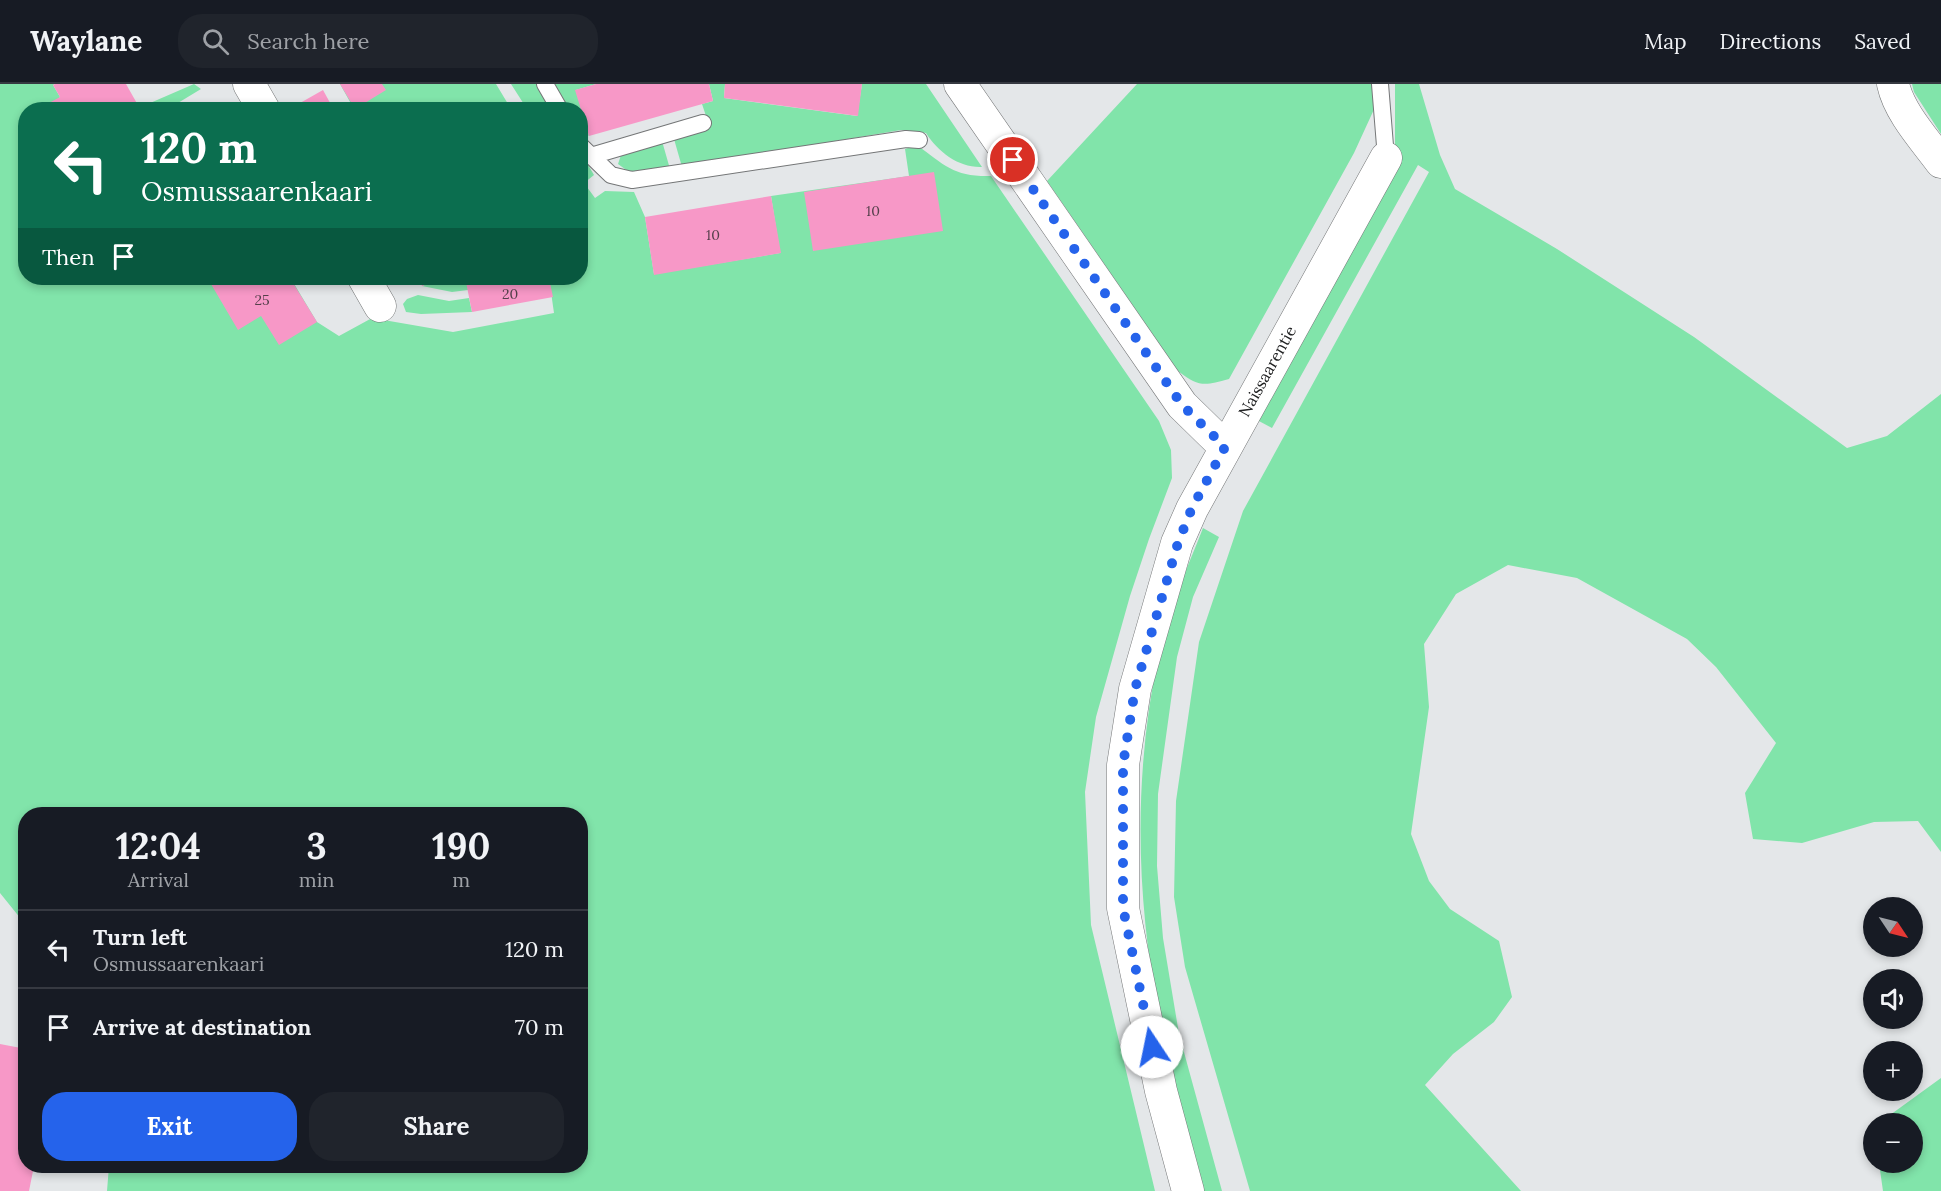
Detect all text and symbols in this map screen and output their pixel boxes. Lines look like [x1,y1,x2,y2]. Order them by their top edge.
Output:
search box [178,14,598,68]
text: Waylane [30,23,142,59]
icon: search [199,25,232,58]
text: Search here [247,27,370,55]
text: Map [1644,28,1687,55]
text: Directions [1720,28,1821,55]
text: Saved [1854,28,1911,55]
text: 120 m [141,121,257,175]
icon: left [42,126,120,204]
pin [987,134,1038,185]
icon: arrive [996,143,1029,176]
text: Osmussaarenkaari [141,174,372,208]
house number: 10 [866,202,880,220]
house number: 10 [706,226,720,244]
icon: arrive [107,240,140,273]
text: Then [42,243,95,271]
house number: 20 [502,285,518,303]
house number: 25 [254,291,270,309]
street label: Naissaarentie [1234,322,1300,420]
text: 12:04 [116,823,201,869]
text: 3 [306,823,327,869]
text: 190 [432,823,490,869]
text: Arrival [128,867,189,892]
text: min [299,867,334,892]
text: m [452,867,470,892]
north arrow [1863,897,1923,957]
map controls [1863,897,1923,1173]
text: Turn left [93,923,187,951]
icon: left [42,933,75,966]
text: 120 m [505,935,564,963]
text: Osmussaarenkaari [93,951,264,976]
button: sound [1863,969,1923,1029]
icon: arrive [42,1011,75,1044]
text: Arrive at destination [93,1013,311,1041]
text: 70 m [515,1013,564,1041]
position arrow [1120,1015,1184,1079]
button: + [1863,1041,1923,1101]
button: Exit [42,1092,297,1161]
button: Share [309,1092,564,1161]
button: − [1863,1113,1923,1173]

